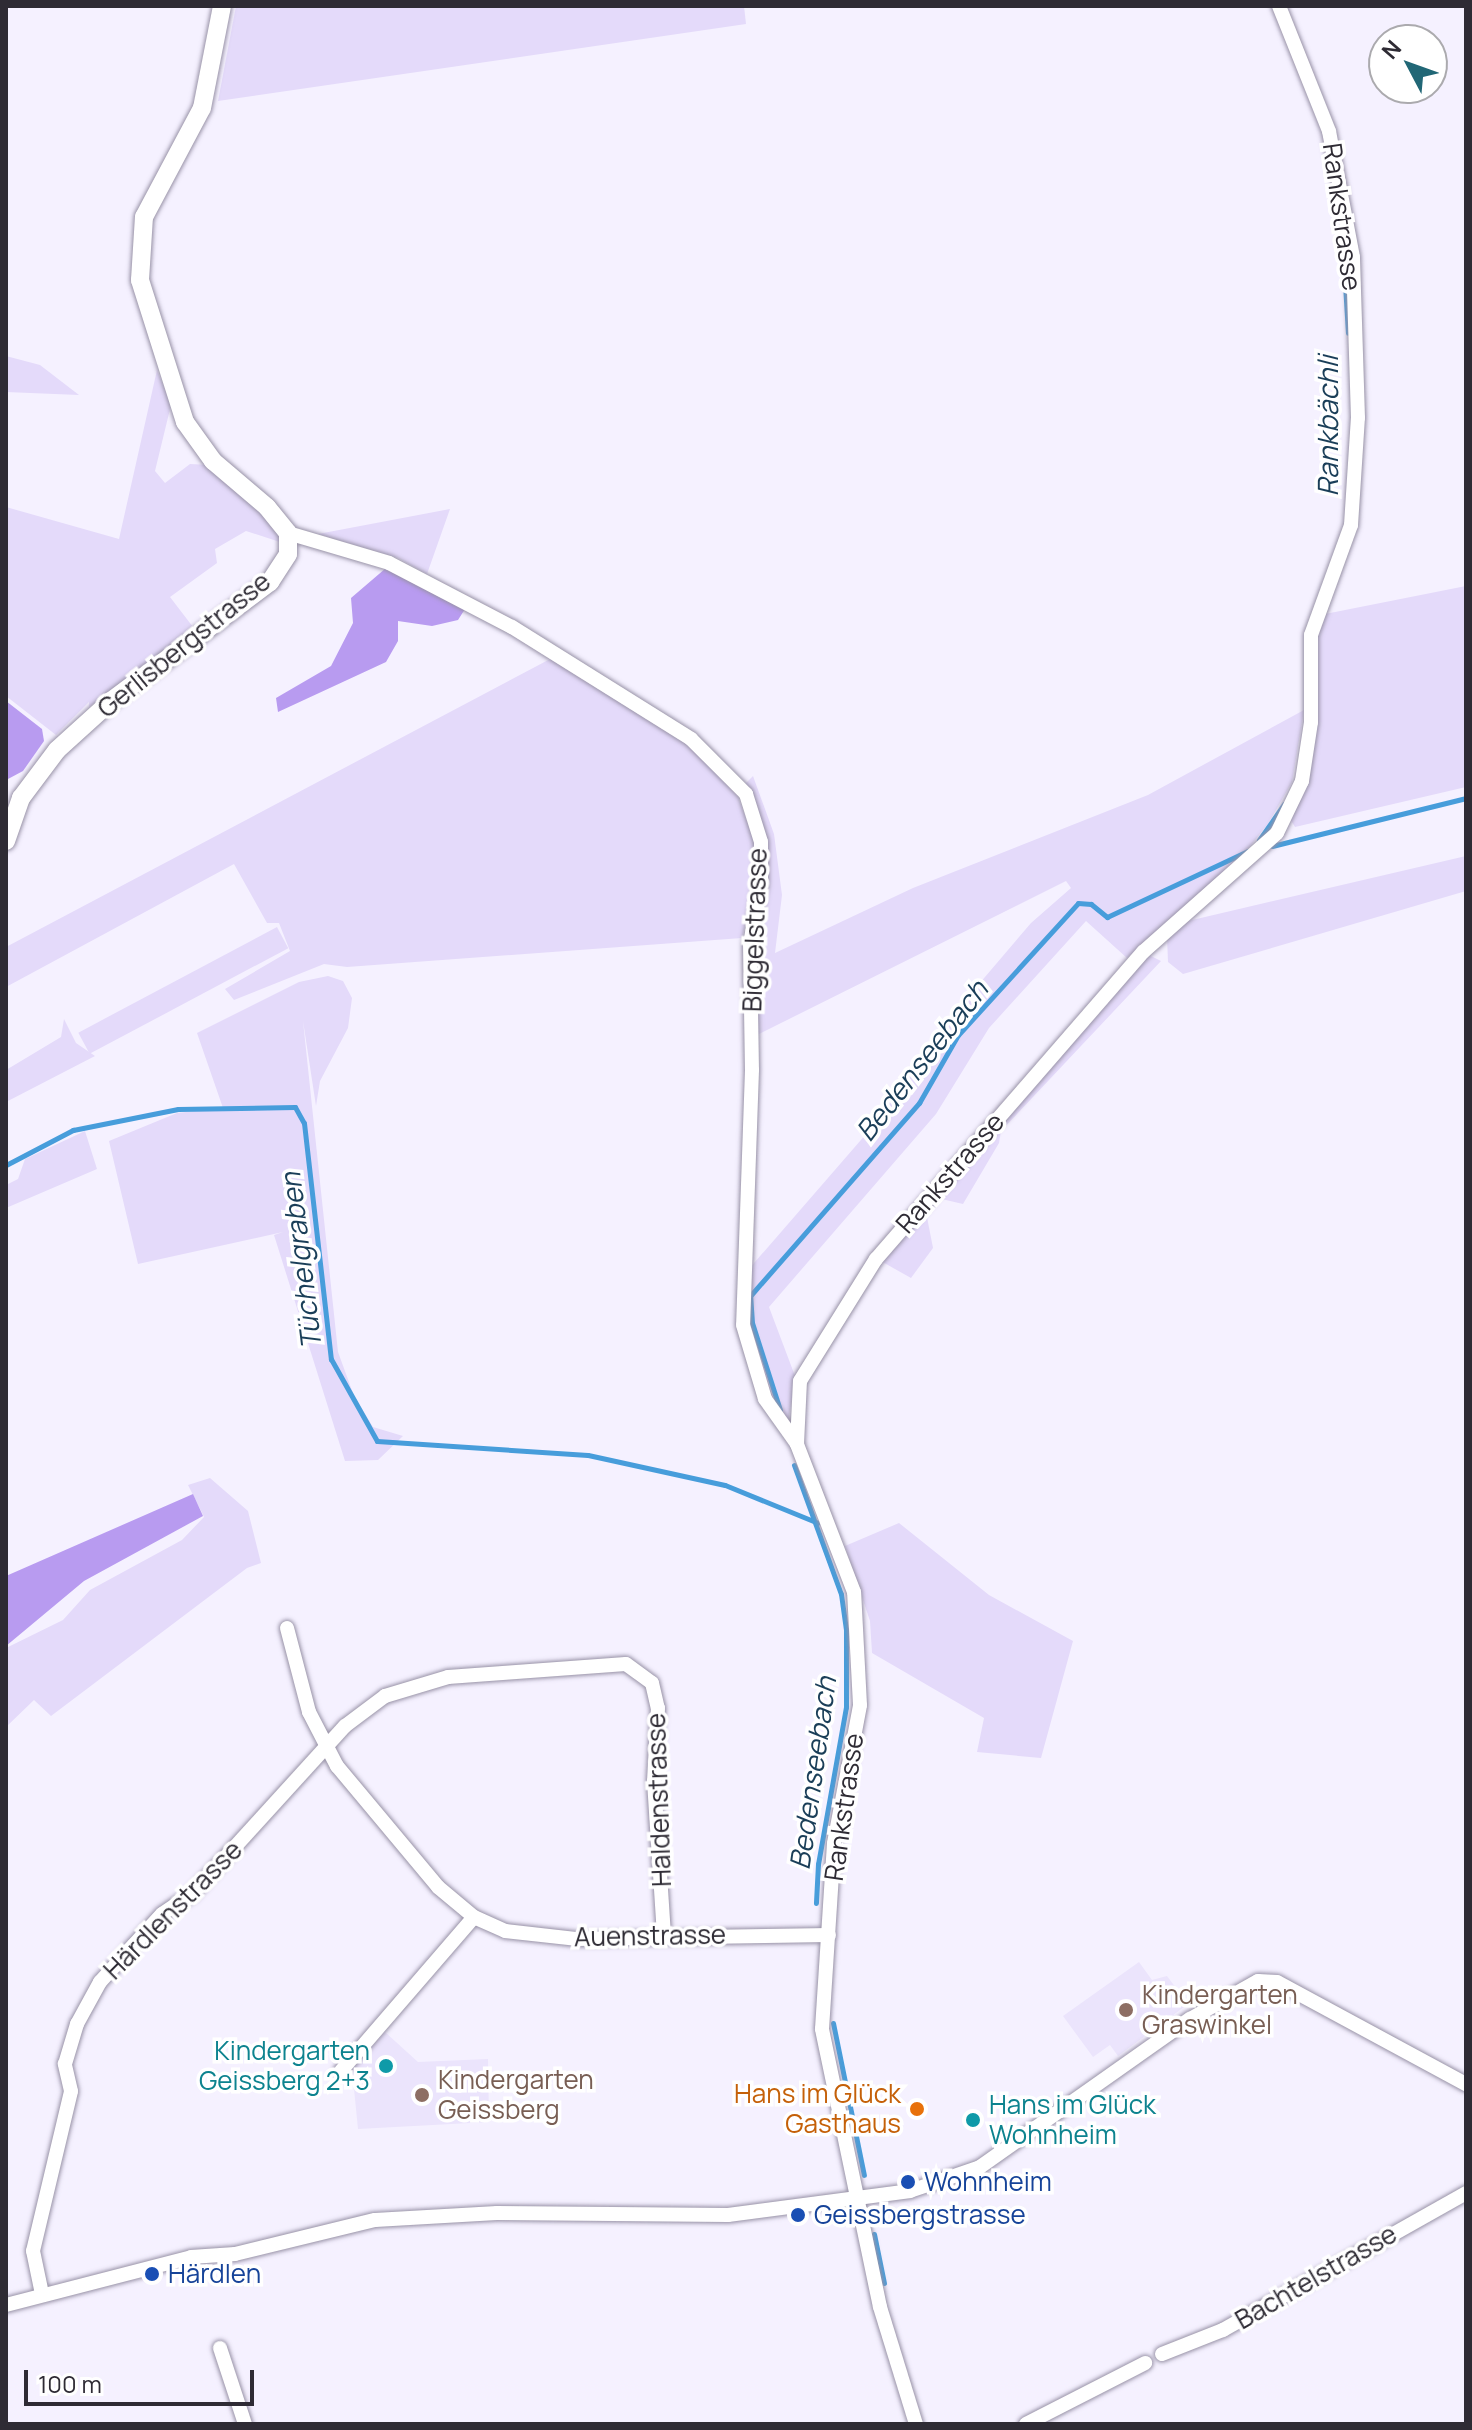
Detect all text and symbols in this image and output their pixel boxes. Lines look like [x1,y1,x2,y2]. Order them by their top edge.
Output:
north arrow [1368,24,1448,104]
text: N [1375,34,1408,65]
street label: Rankstrasse [1316,141,1368,293]
water label: Rankbächli [1310,355,1344,497]
street label: Gerlisbergstrasse [91,566,277,724]
street label: Biggelstrasse [737,848,773,1012]
water label: Bedenseebach [848,973,994,1147]
street label: Rankstrasse [889,1107,1011,1239]
water label: Tüchelgraben [272,1171,328,1351]
water label: Bedenseebach [782,1674,842,1872]
street label: Haldenstrasse [640,1713,678,1887]
street label: Rankstrasse [818,1731,870,1883]
street label: Härdlenstrasse [97,1834,249,1986]
street label: Auenstrasse [574,1919,726,1953]
place label: Kindergarten Graswinkel [1142,1979,1298,2040]
marker: Kindergarten Graswinkel [1117,2001,1135,2019]
place label: Kindergarten Geissberg 2+3 [199,2035,370,2096]
marker: Kindergarten Geissberg 2+3 [377,2057,395,2075]
place label: Kindergarten Geissberg [438,2064,594,2126]
place label: Hans im Glück Gasthaus [734,2078,901,2140]
marker: Kindergarten Geissberg [413,2086,431,2104]
place label: Hans im Glück Wohnheim [989,2089,1156,2150]
marker: Hans im Glück Gasthaus [908,2100,926,2118]
marker: Hans im Glück Wohnheim [964,2111,982,2129]
place label: Wohnheim [924,2166,1052,2198]
marker: Wohnheim [899,2173,917,2191]
place label: Geissbergstrasse [814,2199,1026,2231]
marker: Geissbergstrasse [789,2206,807,2224]
street label: Bachtelstrasse [1230,2218,1402,2336]
place label: Härdlen [168,2258,261,2290]
marker: Härdlen [143,2265,161,2283]
scale bar [28,2354,258,2404]
text: 100 m [38,2367,102,2400]

